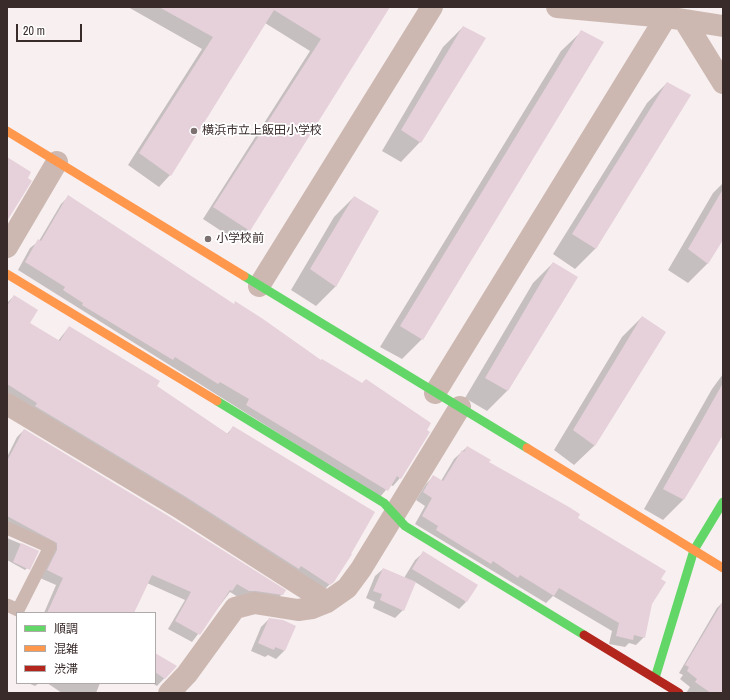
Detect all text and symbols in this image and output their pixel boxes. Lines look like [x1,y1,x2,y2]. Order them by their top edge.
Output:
scale bar [18,16,84,42]
text: 20 m [23,23,45,39]
place label: 横浜市立上飯田小学校 [202,124,322,138]
marker: 横浜市立上飯田小学校 [189,126,199,136]
place label: 小学校前 [216,232,264,246]
marker: 小学校前 [203,234,213,244]
legend [16,612,156,684]
text: 順調 [54,621,78,637]
text: 混雑 [54,641,78,657]
text: 渋滞 [54,661,78,677]

